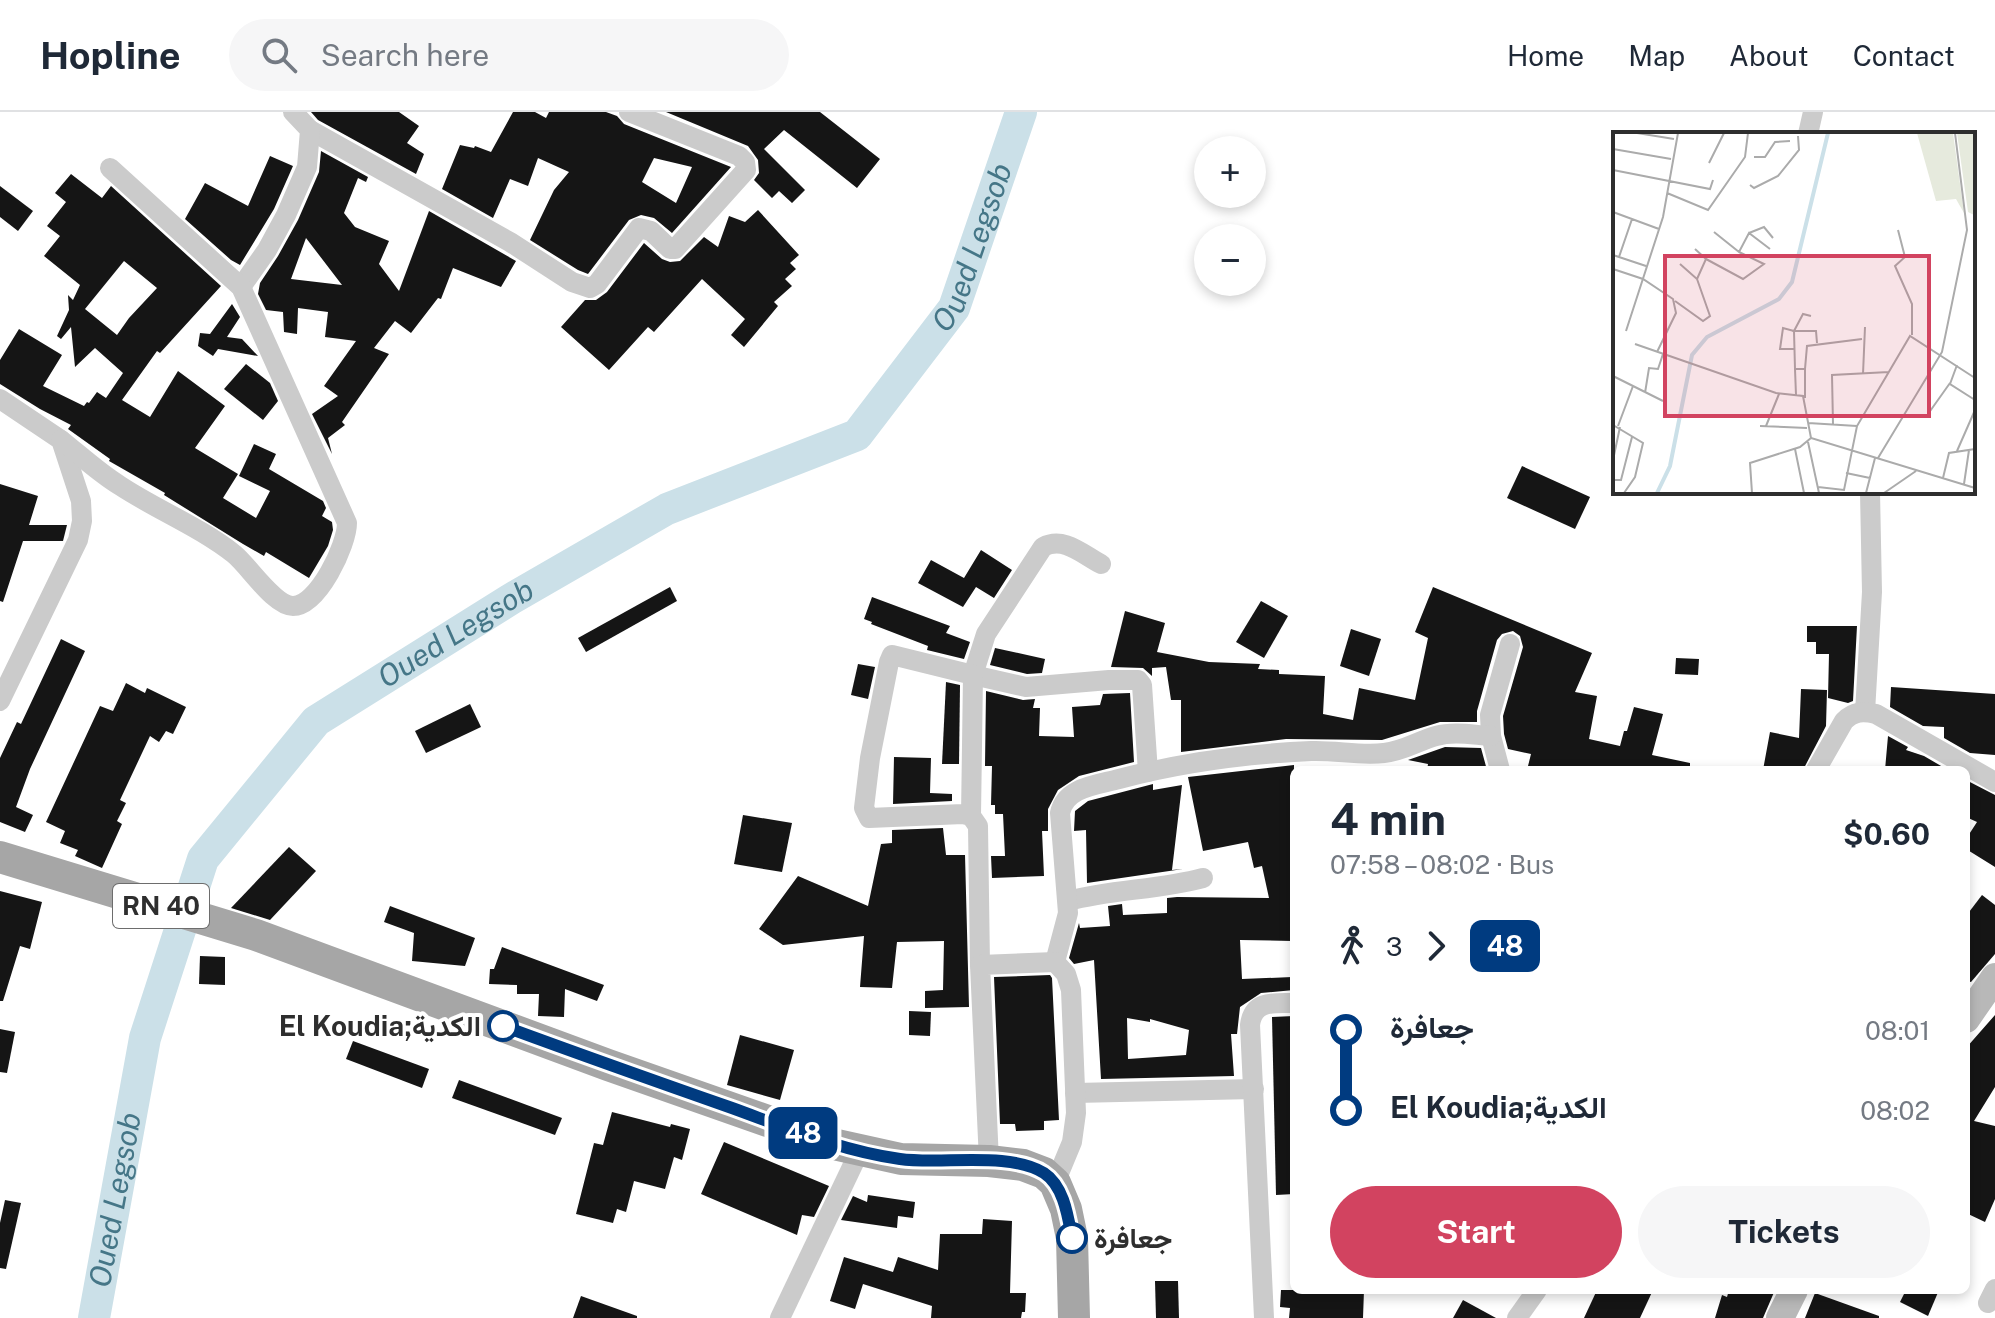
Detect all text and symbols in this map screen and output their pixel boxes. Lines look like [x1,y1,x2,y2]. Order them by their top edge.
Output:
search box [229,19,789,91]
text: Hopline [40,33,181,78]
icon: search [257,33,301,77]
text: Search here [321,37,489,73]
text: Home [1507,39,1584,72]
text: Map [1628,39,1685,72]
text: About [1729,39,1809,72]
text: Contact [1853,39,1955,72]
inset map [1613,132,1975,494]
map controls [1194,136,1266,296]
button: + [1194,136,1266,208]
water label: Oued Legsob [923,159,1019,339]
button: − [1194,224,1266,296]
water label: Oued Legsob [371,571,540,695]
text: 4 min [1330,793,1446,845]
text: $0.60 [1843,816,1930,852]
text: 07:58 – 08:02 · Bus [1330,849,1554,880]
road number: RN 40 [113,884,209,928]
icon: walk [1330,924,1374,968]
icon: forward [1414,924,1458,968]
text: 48 [1486,929,1524,962]
text: 3 [1386,931,1402,962]
place label: El Koudia;الكدية [279,1009,481,1043]
text: جعافرة [1390,1009,1474,1045]
marker: El Koudia;الكدية [488,1011,518,1041]
text: 08:01 [1865,1015,1930,1046]
text: El Koudia;الكدية [1390,1089,1607,1125]
text: 08:02 [1860,1095,1930,1126]
line badge: 48 [767,1107,839,1159]
water label: Oued Legsob [81,1110,148,1290]
text: 48 [784,1116,822,1149]
button: Start [1330,1186,1622,1278]
button: Tickets [1638,1186,1930,1278]
place label: جعافرة [1094,1221,1172,1256]
marker: جعافرة [1057,1223,1087,1253]

